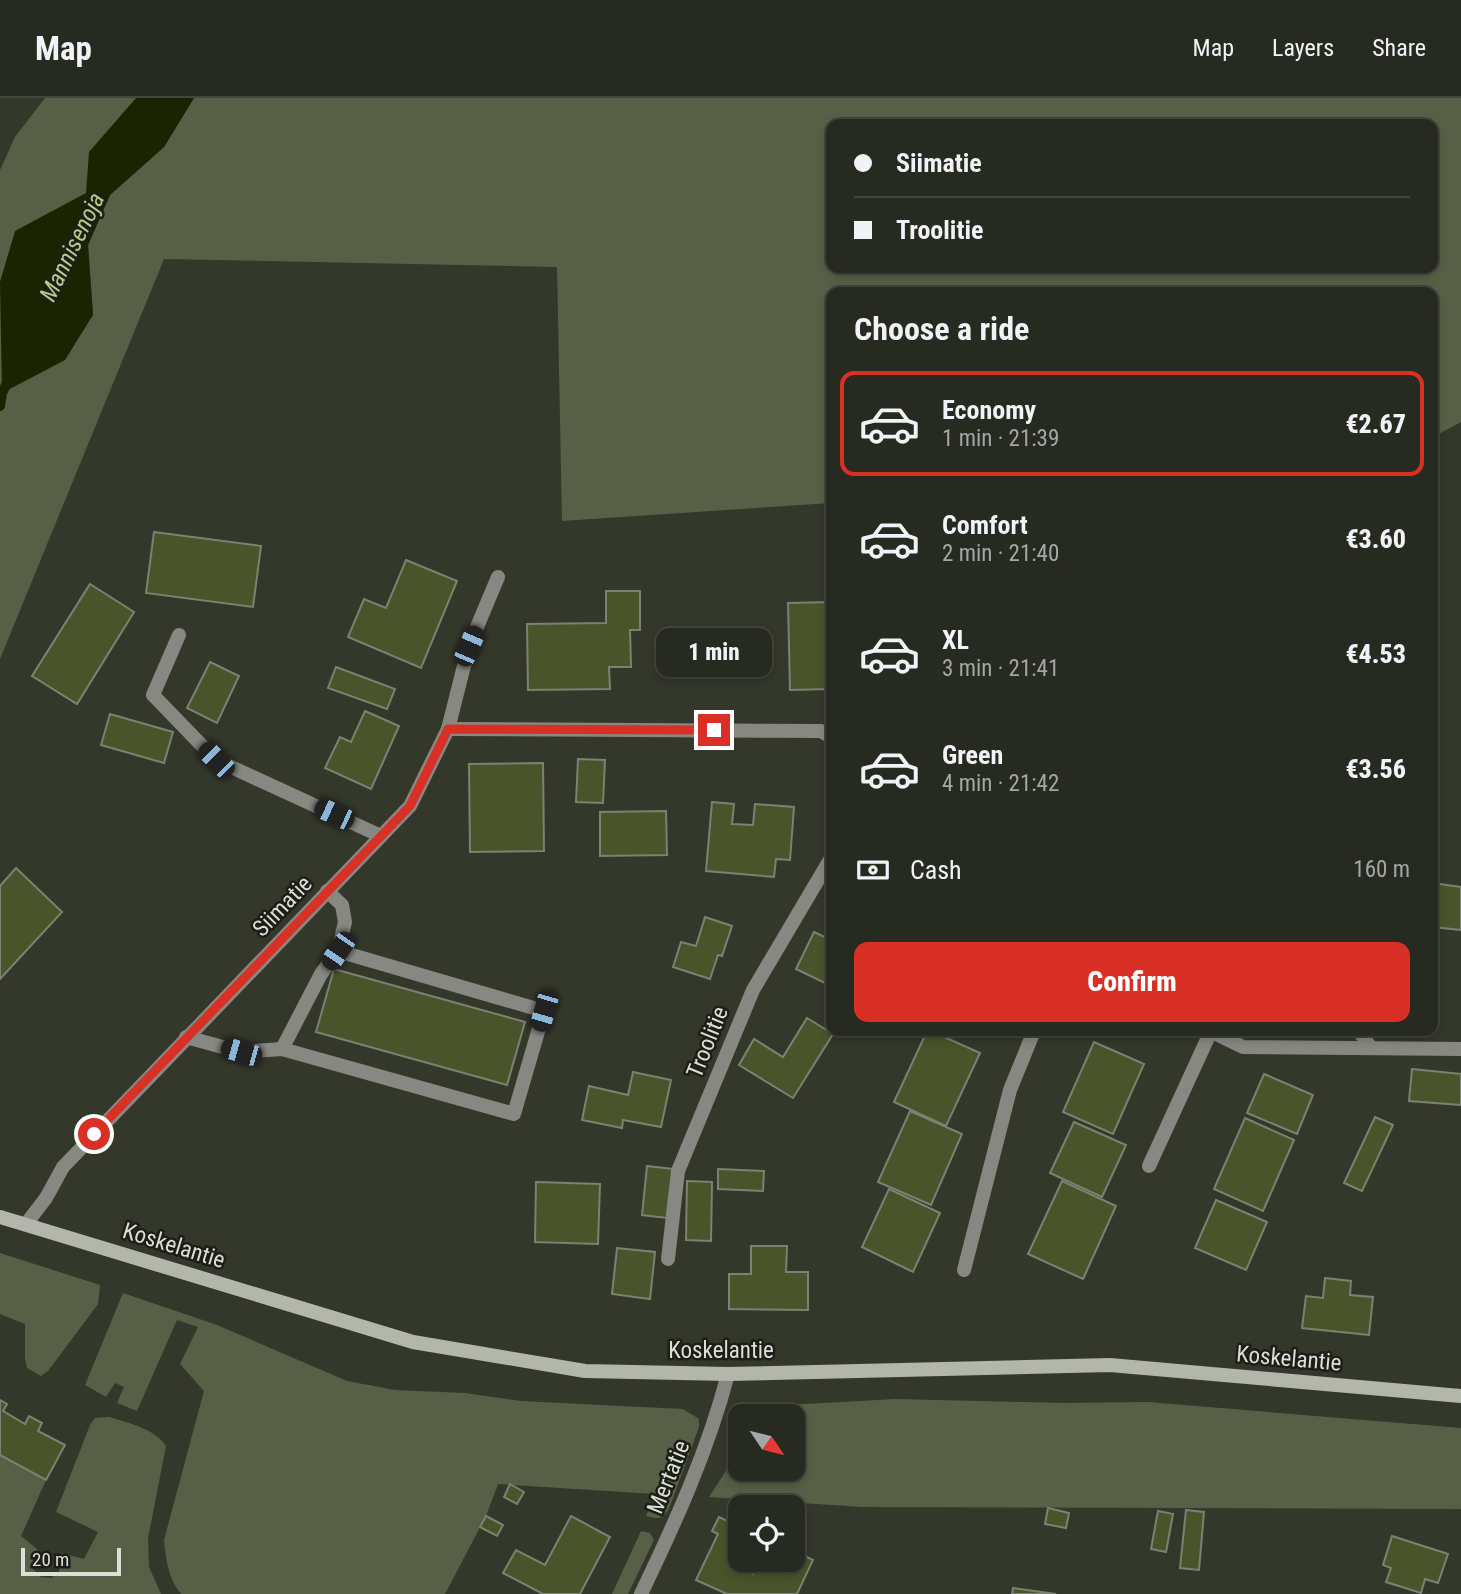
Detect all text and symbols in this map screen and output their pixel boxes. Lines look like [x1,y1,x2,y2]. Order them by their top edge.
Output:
text: Map [35,29,92,68]
text: Map [1193,34,1234,62]
text: Layers [1272,34,1334,62]
text: Share [1372,34,1426,62]
text: Siimatie [896,148,982,178]
water label: Mannisenoja [34,188,110,306]
text: Troolitie [896,215,983,245]
text: Choose a ride [854,310,1029,348]
icon: car [858,392,921,455]
text: Economy [942,395,1036,425]
text: €2.67 [1345,409,1406,439]
text: 1 min · 21:39 [942,425,1059,452]
icon: car [858,507,921,570]
text: Comfort [942,510,1028,540]
text: €3.60 [1345,524,1406,554]
text: 2 min · 21:40 [942,540,1059,567]
icon: car [858,622,921,685]
car [452,623,487,669]
text: XL [942,625,969,655]
callout: 1 min [656,628,772,678]
text: 1 min [688,639,740,666]
text: €4.53 [1345,639,1406,669]
text: 3 min · 21:41 [942,655,1059,682]
route end [698,714,730,746]
icon: car [858,737,921,800]
car [194,738,239,782]
text: Green [942,740,1003,770]
text: €3.56 [1345,754,1406,784]
text: 4 min · 21:42 [942,770,1059,797]
car [311,796,358,832]
icon: cash [854,851,892,889]
text: Cash [910,855,962,885]
text: 160 m [1353,856,1410,883]
street label: Siimatie [247,870,318,942]
car [318,928,359,974]
button: Confirm [854,942,1410,1022]
car [529,988,560,1034]
street label: Troolitie [681,1003,734,1082]
car [218,1036,265,1068]
route start [78,1118,110,1150]
street label: Koskelantie [119,1217,228,1274]
street label: Koskelantie [668,1337,774,1364]
street label: Koskelantie [1235,1340,1343,1377]
north arrow [728,1404,805,1480]
map controls [728,1404,805,1572]
street label: Mertatie [642,1437,695,1518]
button: locate [728,1495,805,1572]
scale bar [21,1545,121,1577]
text: 20 m [32,1548,69,1571]

